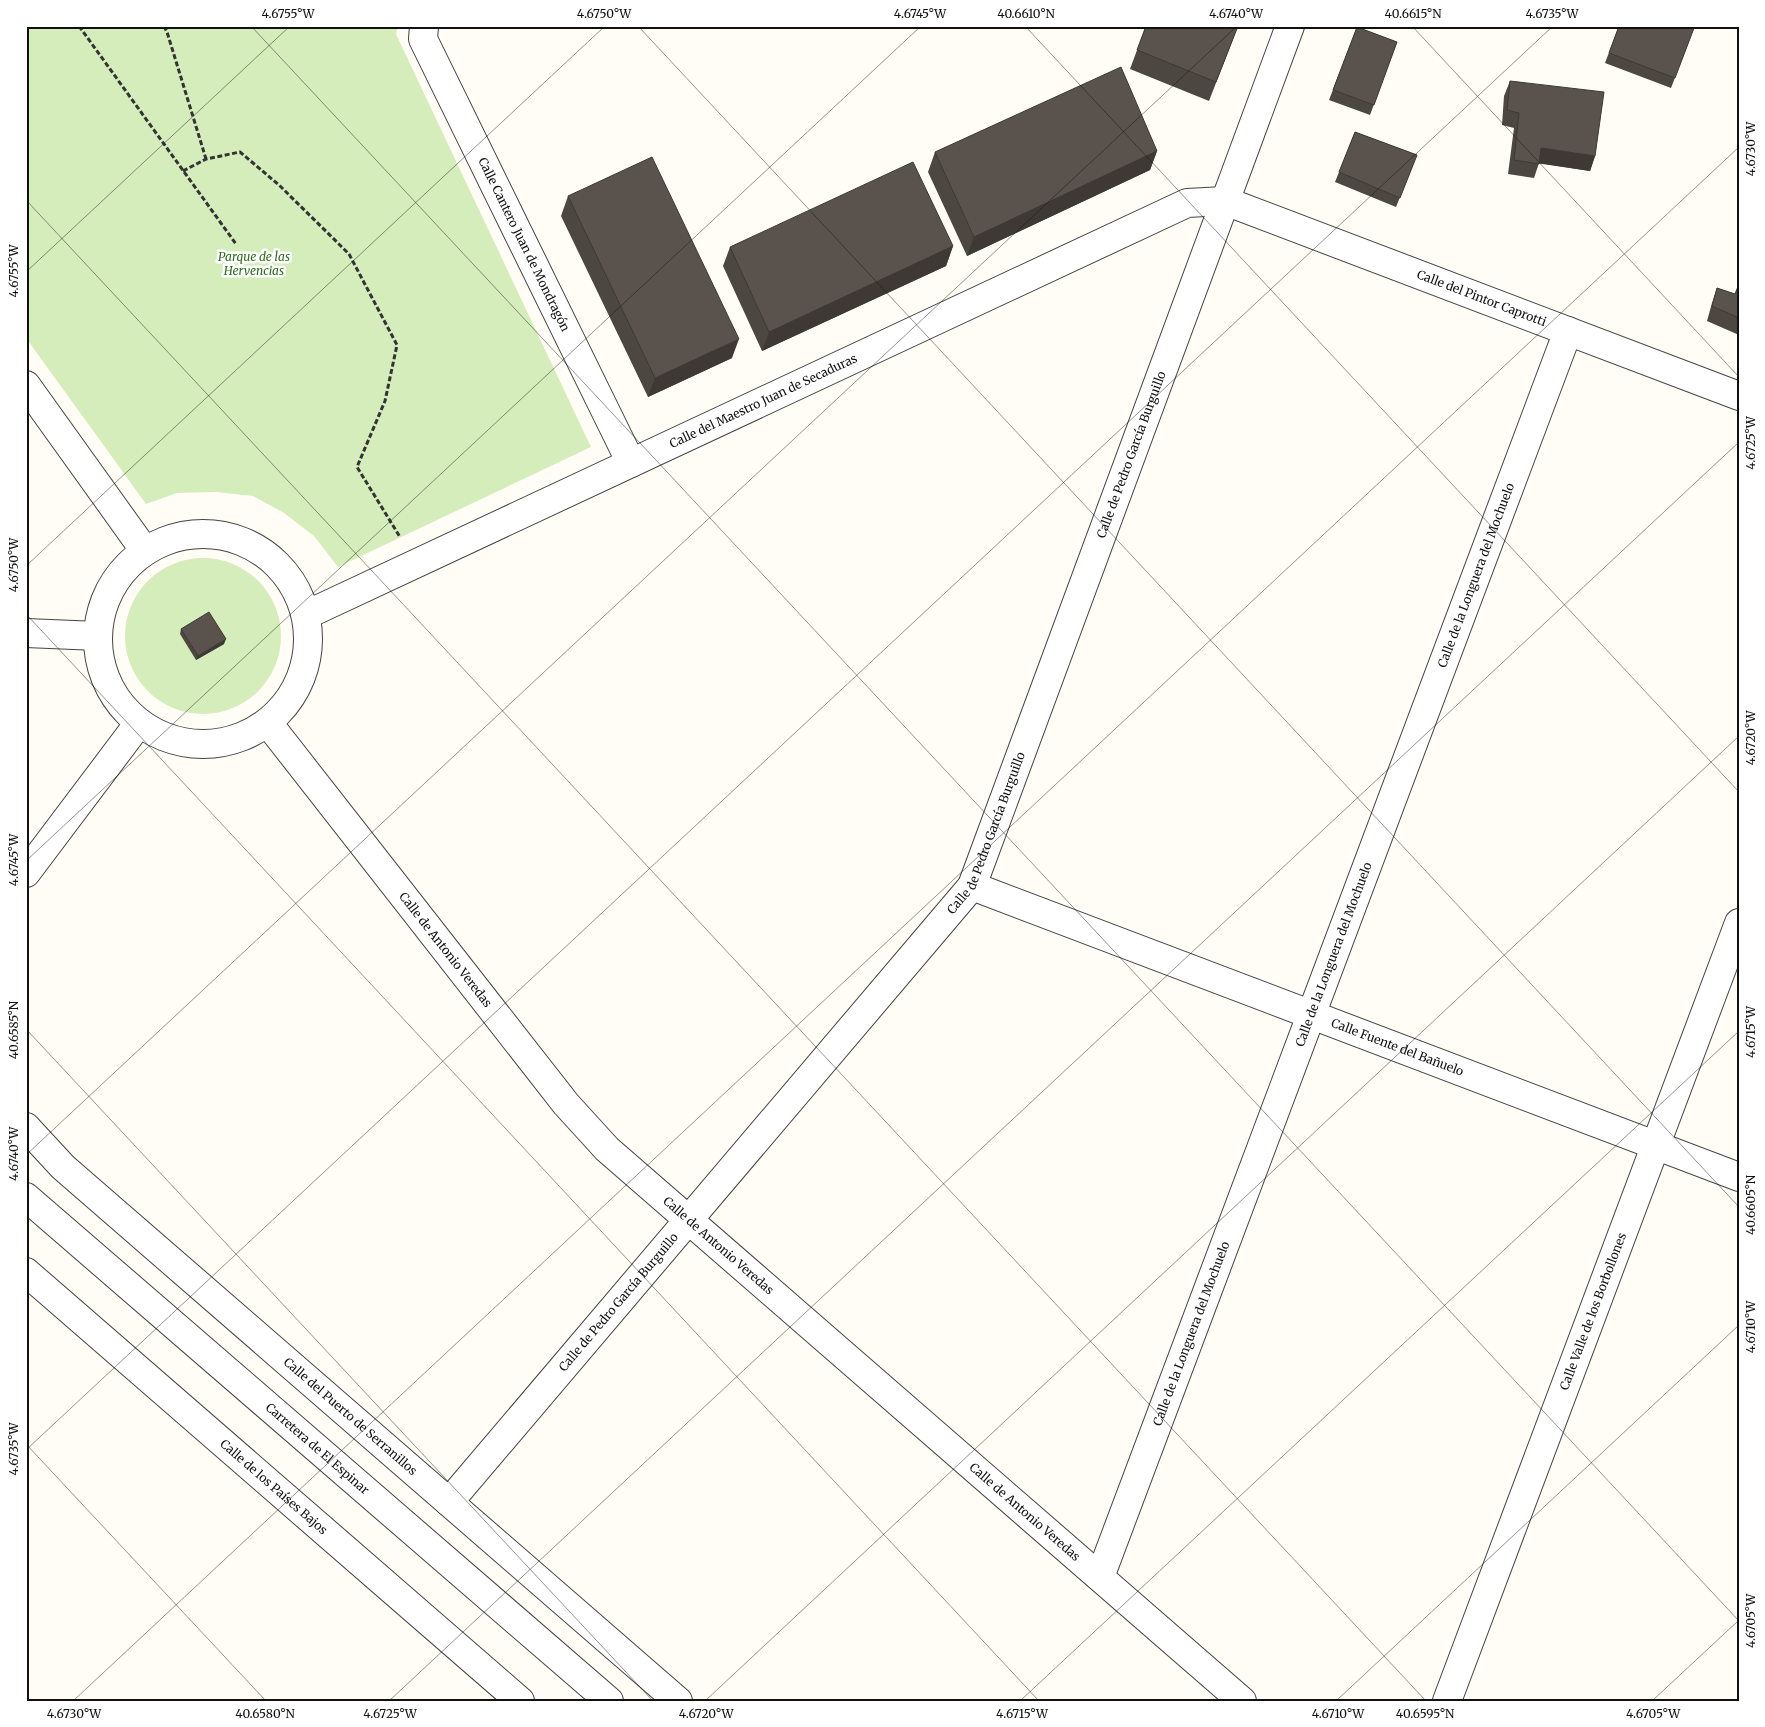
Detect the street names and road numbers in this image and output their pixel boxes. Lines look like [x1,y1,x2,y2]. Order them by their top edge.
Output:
street label: Calle Cantero Juan de Mondragón [475,155,573,334]
street label: Calle del Pintor Caprotti [1415,266,1549,329]
street label: Calle del Maestro Juan de Secaduras [667,350,860,451]
street label: Calle de Pedro García Burguillo [1093,369,1169,540]
street label: Calle de la Longuera del Mochuelo [1434,481,1517,669]
street label: Calle de Pedro García Burguillo [944,750,1028,917]
street label: Calle de la Longuera del Mochuelo [1292,860,1375,1049]
street label: Calle de Antonio Veredas [396,889,495,1010]
street label: Calle Fuente del Bañuelo [1329,1015,1466,1079]
street label: Calle de Antonio Veredas [660,1193,777,1298]
street label: Calle de Pedro García Burguillo [555,1230,681,1374]
street label: Calle Valle de los Borbollones [1556,1230,1629,1392]
street label: Calle de la Longuera del Mochuelo [1149,1239,1232,1428]
street label: Calle del Puerto de Serranillos [281,1354,421,1478]
street label: Carretera de El Espinar [263,1400,373,1498]
street label: Calle de los Países Bajos [217,1436,331,1537]
street label: Calle de Antonio Veredas [967,1460,1084,1564]

